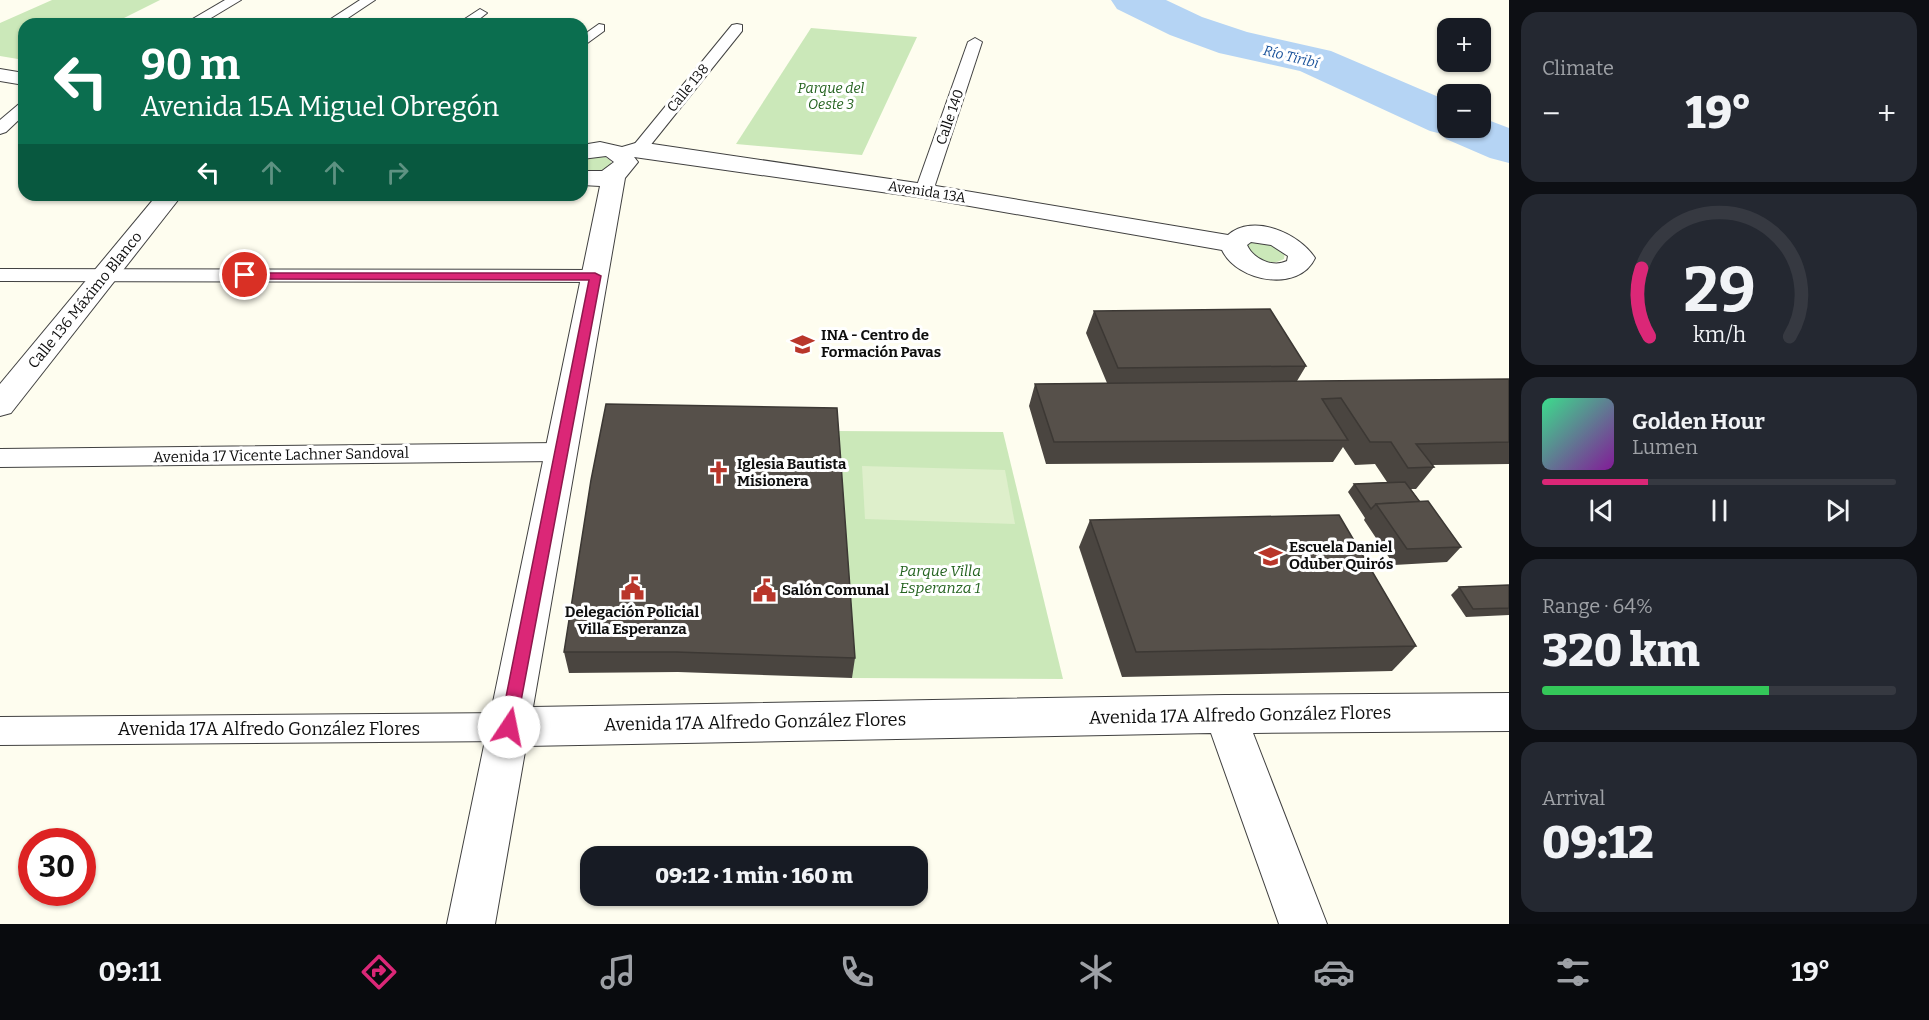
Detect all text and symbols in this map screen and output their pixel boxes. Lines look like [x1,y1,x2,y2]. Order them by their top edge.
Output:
map controls [1437,18,1491,138]
button: + [1437,18,1491,72]
text: 90 m [141,40,240,90]
icon: left [42,42,120,120]
water label: Río Tiribí [1261,42,1321,72]
text: Climate [1542,56,1614,80]
street label: Calle 138 [663,61,713,115]
park label: Parque del Oeste 3 [798,80,865,113]
button: − [1437,84,1491,138]
text: 19° [1686,86,1752,140]
street label: Calle 140 [933,87,967,147]
text: Avenida 15A Miguel Obregón [141,91,499,123]
text: − [1542,94,1560,134]
text: + [1877,94,1896,134]
icon: left [192,156,225,189]
icon: ahead [255,156,288,189]
icon: ahead [318,156,351,189]
icon: right [381,156,414,189]
street label: Avenida 13A [887,177,967,207]
street label: Calle 136 Máximo Blanco [24,228,146,372]
pin [219,249,270,300]
text: 29 [1683,253,1755,328]
icon: arrive [228,258,261,291]
text: km/h [1692,322,1746,348]
place label: INA - Centro de Formación Pavas [821,326,941,361]
school or university icon: INA - Centro de Formación Pavas [790,331,816,357]
text: Golden Hour [1632,408,1765,435]
text: Lumen [1632,435,1698,459]
street label: Avenida 17 Vicente Lachner Sandoval [153,444,409,466]
place label: Iglesia Bautista Misionera [737,455,847,490]
church icon: Iglesia Bautista Misionera [706,460,732,486]
icon: previous [1585,494,1618,527]
icon: pause [1703,494,1736,527]
icon: next [1821,494,1854,527]
place label: Escuela Daniel Oduber Quirós [1289,538,1393,573]
school or university icon: Escuela Daniel Oduber Quirós [1258,543,1284,569]
park label: Parque Villa Esperanza 1 [899,562,981,597]
public building icon: Delegación Policial Villa Esperanza [619,575,645,601]
public building icon: Salón Comunal [751,577,777,603]
place label: Salón Comunal [782,581,890,599]
text: Range · 64% [1542,594,1653,618]
place label: Delegación Policial Villa Esperanza [565,603,700,638]
text: 320 km [1542,624,1700,678]
position arrow [477,695,541,759]
street label: Avenida 17A Alfredo González Flores [1089,701,1391,729]
street label: Avenida 17A Alfredo González Flores [604,708,906,736]
street label: Avenida 17A Alfredo González Flores [118,718,420,740]
text: Arrival [1542,786,1605,810]
text: 09:12 [1542,816,1654,870]
speed limit sign: 30 [18,828,96,906]
text: 09:12 · 1 min · 160 m [655,862,853,889]
icon: directions [358,951,400,993]
icon: music [597,951,639,993]
icon: phone [836,951,878,993]
icon: climate [1075,951,1117,993]
icon: car [1313,951,1355,993]
icon: filters [1552,951,1594,993]
text: 09:11 [98,956,161,988]
text: 19° [1791,956,1830,988]

